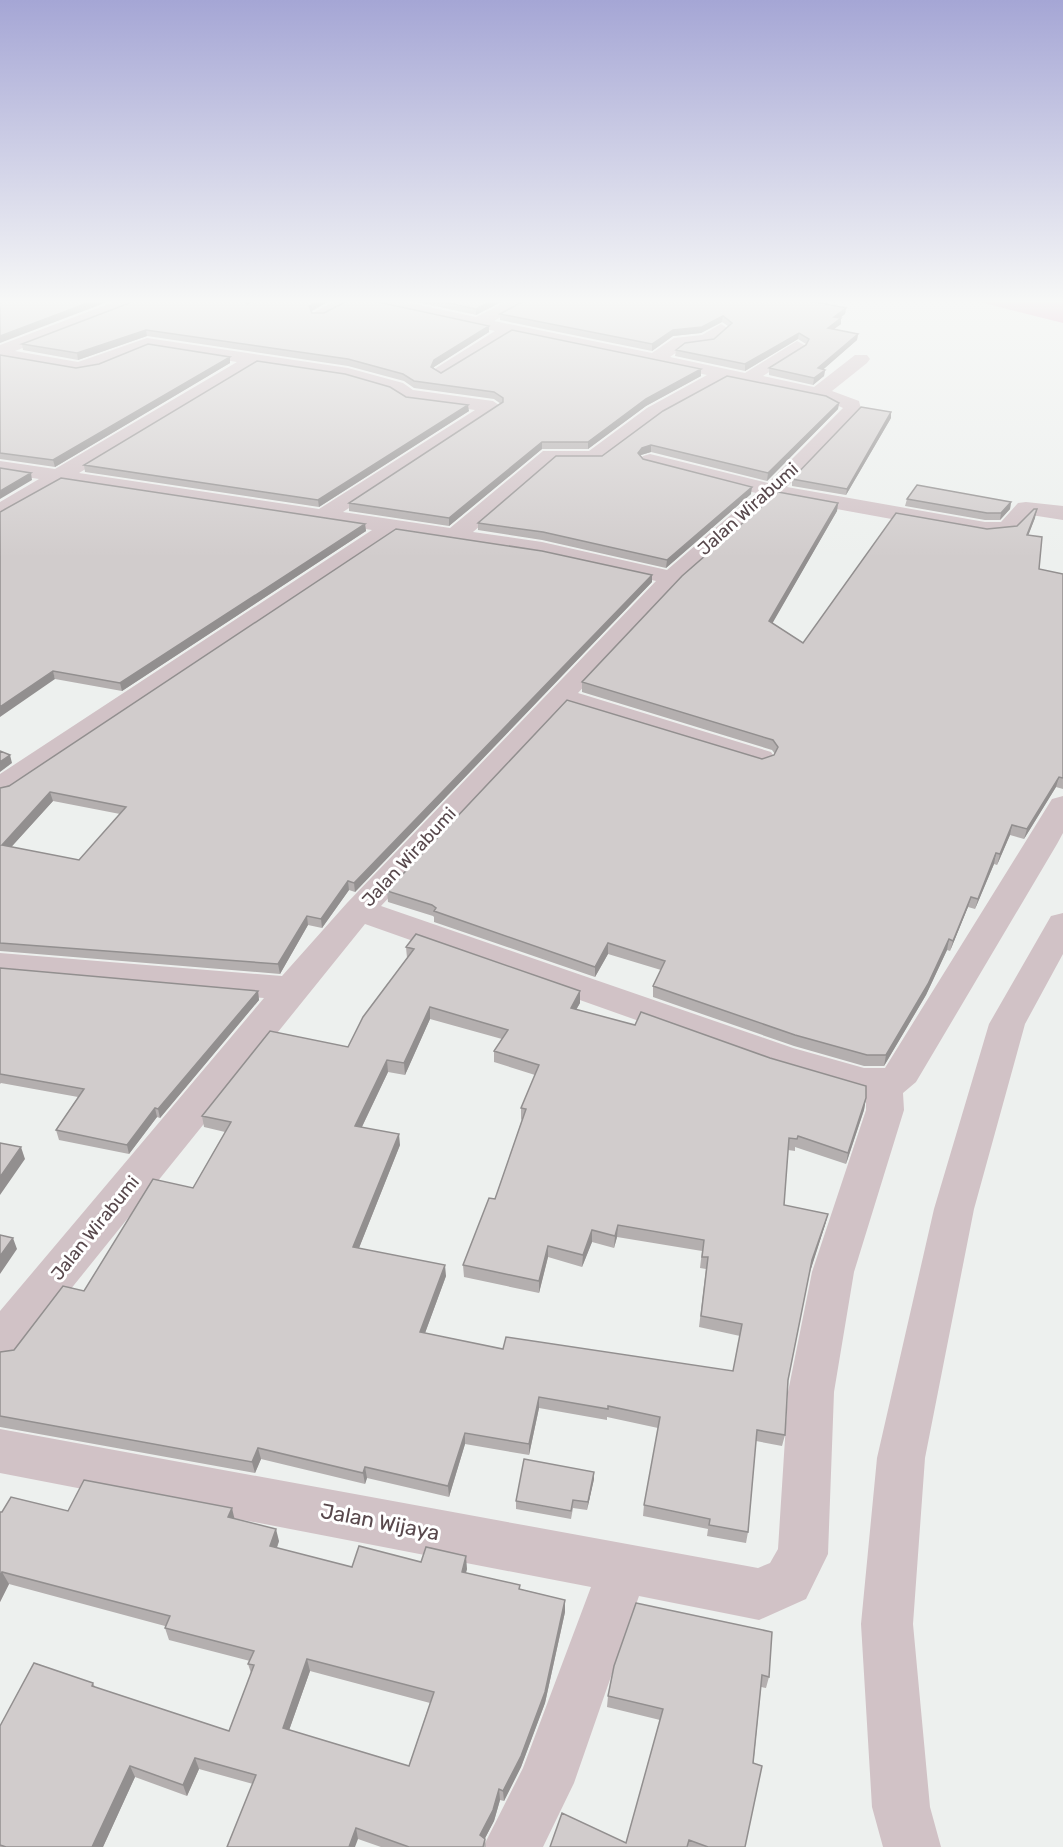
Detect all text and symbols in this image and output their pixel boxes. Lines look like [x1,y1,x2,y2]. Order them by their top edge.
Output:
street label: Jalan Wirabumi [693,458,803,560]
street label: Jalan Wirabumi [357,803,461,911]
street label: Jalan Wirabumi [46,1171,144,1285]
street label: Jalan Wijaya [319,1498,442,1545]

